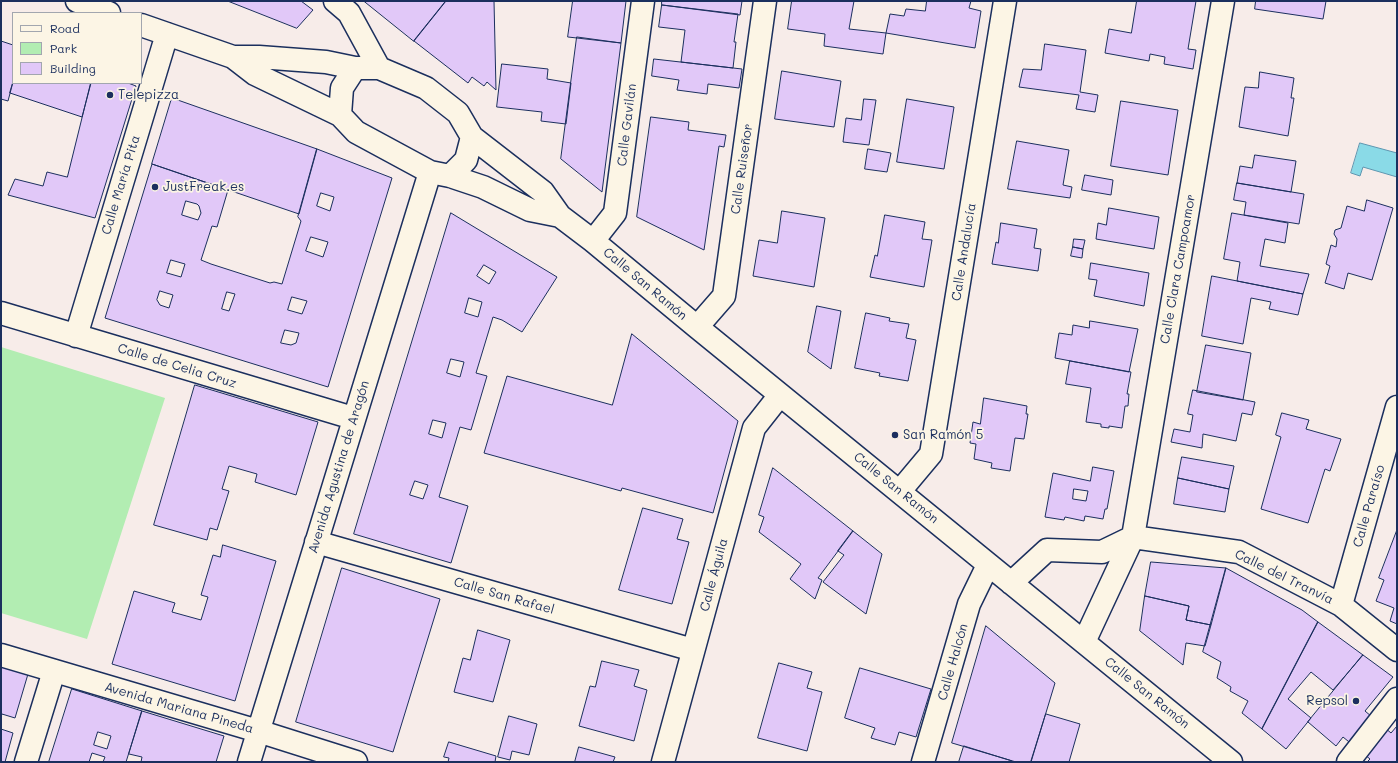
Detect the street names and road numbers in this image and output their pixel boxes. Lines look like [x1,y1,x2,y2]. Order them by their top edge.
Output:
street label: Calle Gavilán [614,83,640,167]
street label: Calle Ruiseñor [728,123,756,215]
street label: Calle María Pita [98,133,144,237]
street label: Calle Clara Campoamor [1157,193,1199,345]
street label: Calle Andalucía [949,202,979,302]
street label: Calle San Ramón [600,244,690,324]
street label: Calle de Celia Cruz [116,340,238,392]
street label: Avenida Agustina de Aragón [305,379,373,555]
street label: Calle San Ramón [850,449,942,527]
street label: Calle Paraíso [1350,463,1388,549]
street label: Calle Águila [697,537,731,613]
street label: Calle del Tranvía [1232,546,1336,608]
street label: Calle San Rafael [452,574,556,618]
street label: Calle Halcón [935,622,971,702]
street label: Calle San Ramón [1101,654,1193,732]
street label: Avenida Mariana Pineda [103,679,255,737]

